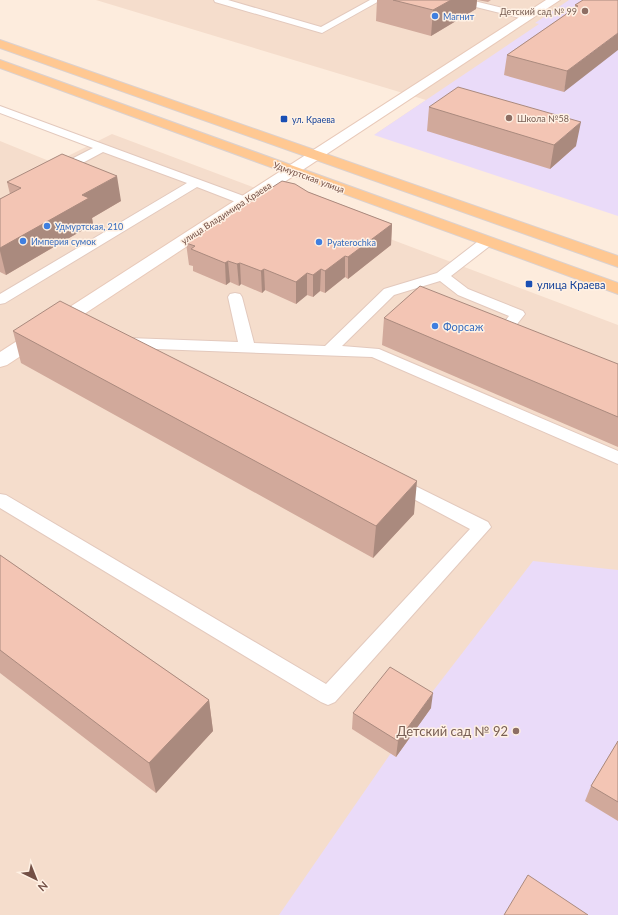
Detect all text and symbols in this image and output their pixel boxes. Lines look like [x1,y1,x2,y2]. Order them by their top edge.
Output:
place label: Детский сад № 99 [500,6,577,17]
marker: Детский сад № 99 [580,6,590,16]
marker: Магнит [430,11,440,21]
place label: Магнит [443,11,475,22]
marker: Школа №58 [504,113,514,123]
place label: Школа №58 [517,113,569,124]
marker: ул. Краева [279,114,289,124]
place label: ул. Краева [292,114,335,125]
street label: Удмуртская улица [272,159,346,195]
street label: улица Владимира Краева [179,180,273,246]
marker: Удмуртская, 210 [42,221,52,231]
place label: Удмуртская, 210 [55,221,123,232]
marker: Империя сумок [18,236,28,246]
place label: Империя сумок [31,236,96,247]
marker: Pyaterochka [314,237,324,247]
place label: Pyaterochka [327,237,376,248]
place label: улица Краева [537,278,606,291]
marker: улица Краева [524,279,534,289]
place label: Форсаж [443,320,484,333]
marker: Форсаж [430,321,440,331]
place label: Детский сад № 92 [396,723,508,739]
marker: Детский сад № 92 [511,726,521,736]
north arrow [16,859,56,899]
text: N [36,879,51,894]

